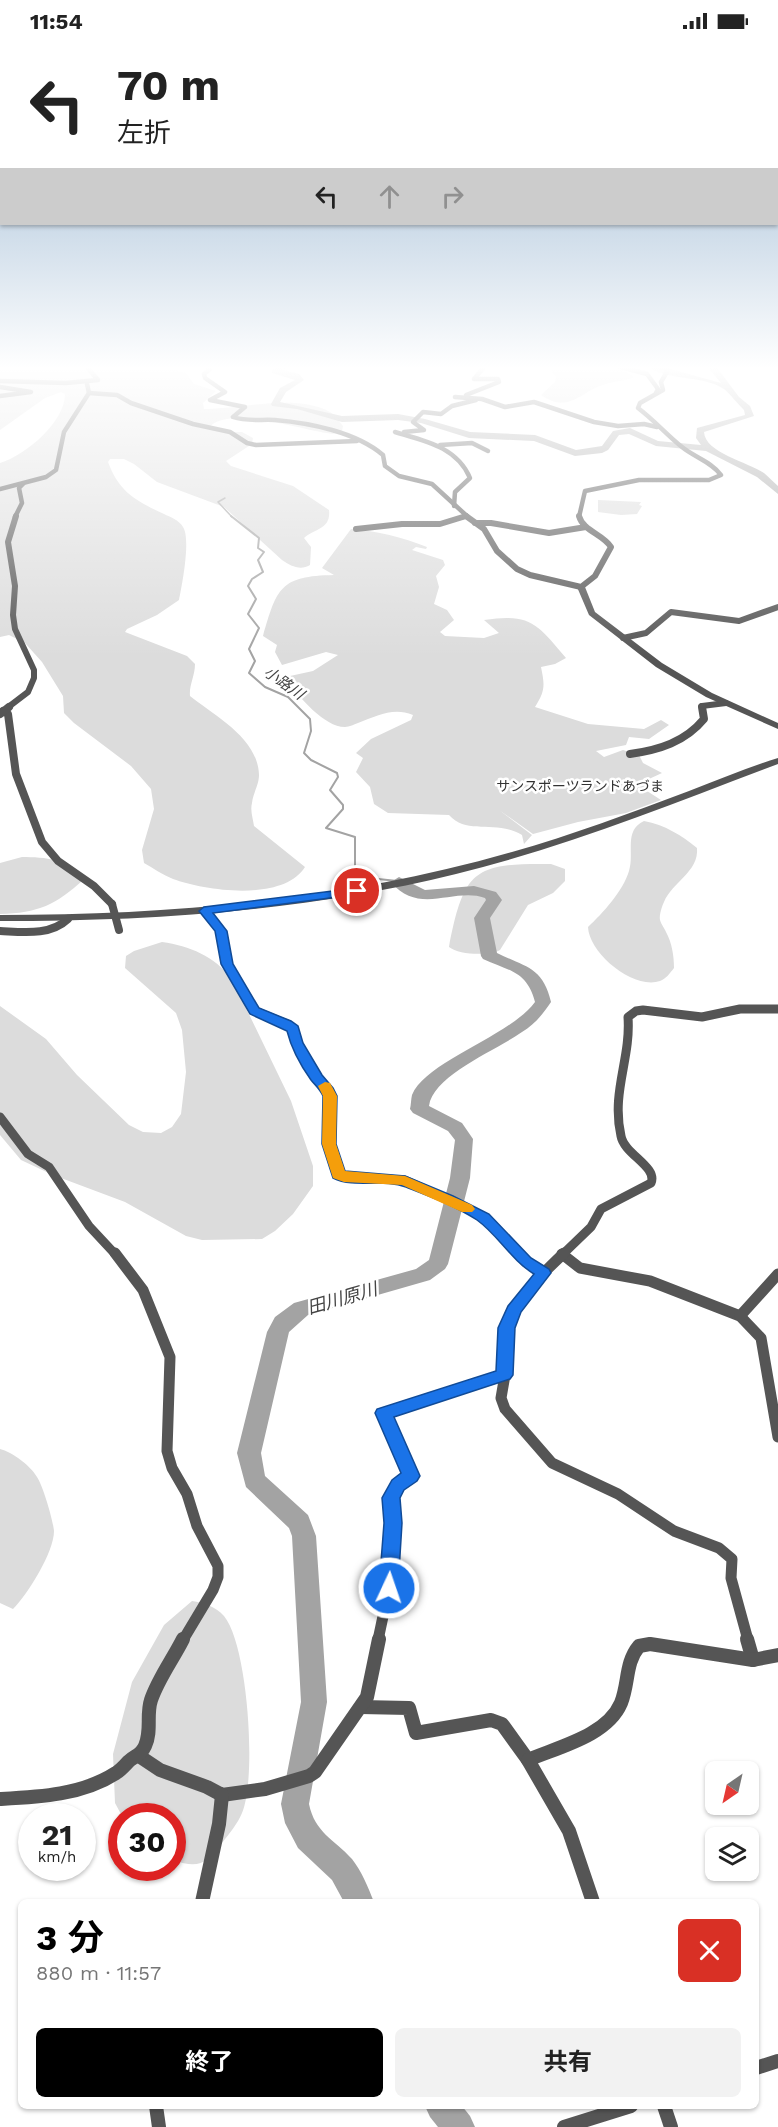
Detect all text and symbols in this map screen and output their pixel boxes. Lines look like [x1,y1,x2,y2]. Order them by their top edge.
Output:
text: 11:54 [30,9,83,34]
text: 70 m [117,61,220,110]
icon: left [18,66,96,144]
text: 左折 [117,117,171,149]
icon: left [310,180,343,213]
icon: ahead [373,180,406,213]
icon: right [436,180,469,213]
water label: 小路川 [260,663,309,704]
park label: サンスポーツランドあづま [496,778,664,794]
pin [331,865,382,916]
icon: arrive [340,874,373,907]
water label: 田川原川 [305,1277,381,1318]
position arrow [357,1556,421,1620]
north arrow [705,1761,759,1815]
map controls [705,1761,759,1881]
speed limit sign: 30 [108,1803,186,1881]
text: 21 [42,1817,72,1852]
button: layers [705,1827,759,1881]
text: km/h [38,1848,76,1866]
text: 3 分 [36,1917,104,1959]
button: close [678,1919,741,1982]
text: 880 m · 11:57 [36,1961,161,1985]
button: 終了 [36,2028,383,2097]
button: 共有 [395,2028,741,2097]

